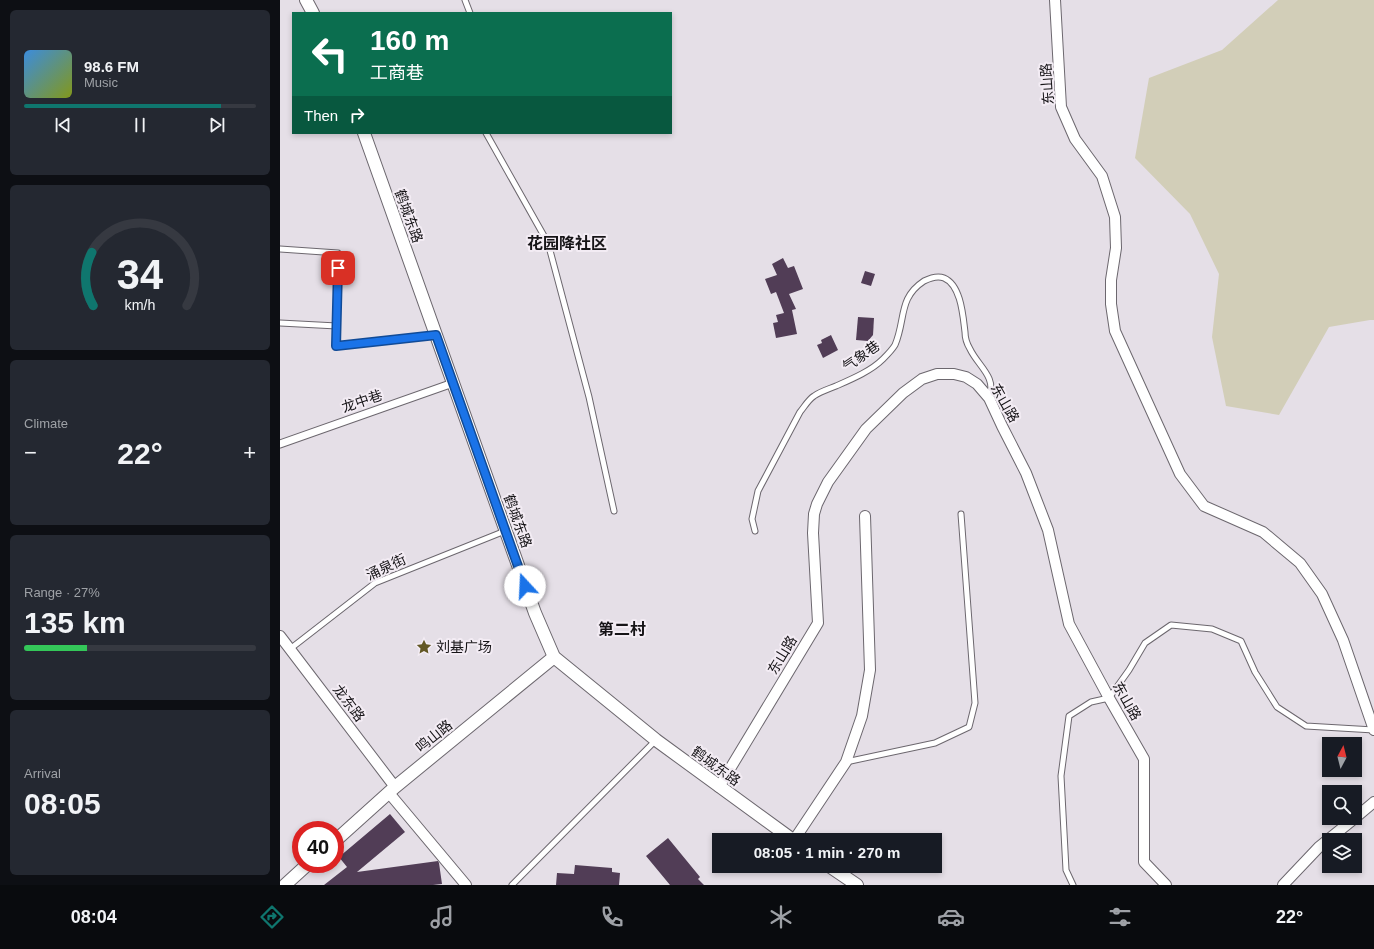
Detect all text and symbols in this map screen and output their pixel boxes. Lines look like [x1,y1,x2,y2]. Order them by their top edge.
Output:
text: 160 m [370,25,449,56]
icon: left [304,28,356,80]
text: 98.6 FM [84,58,139,75]
street label: 东山路 [1038,62,1056,106]
text: 工商巷 [370,63,424,83]
text: Music [84,75,118,90]
icon: right [346,104,368,126]
text: Then [304,107,338,124]
icon: previous [52,114,74,136]
icon: pause [129,114,151,136]
icon: next [206,114,228,136]
street label: 鹤城东路 [392,187,426,245]
district label: 花园降社区 [527,234,607,252]
text: 34 [117,250,163,297]
pin [321,251,355,285]
icon: arrive [327,257,349,279]
text: km/h [125,296,156,312]
street label: 气象巷 [839,337,883,375]
street label: 东山路 [988,381,1022,425]
street label: 龙中巷 [340,387,384,415]
text: Climate [24,416,68,431]
text: 22° [117,437,163,470]
text: − [24,440,37,465]
text: + [243,440,256,465]
street label: 鹤城东路 [501,492,535,550]
street label: 涌泉街 [364,551,408,583]
position arrow [504,565,546,607]
text: Range · 27% [24,585,100,600]
text: 135 km [24,606,126,639]
district label: 第二村 [598,620,646,638]
street label: 东山路 [764,633,800,677]
place icon: 刘基广场 [415,638,433,656]
place label: 刘基广场 [436,639,492,655]
street label: 东山路 [1110,679,1144,723]
street label: 龙东路 [330,681,368,725]
street label: 鸣山路 [413,717,455,755]
north arrow [1322,737,1362,777]
map controls [1322,737,1362,873]
street label: 鹤城东路 [689,743,743,789]
text: Arrival [24,766,61,781]
button: search [1322,785,1362,825]
text: 08:05 [24,787,101,820]
speed limit sign: 40 [292,821,344,873]
button: layers [1322,833,1362,873]
text: 08:05 · 1 min · 270 m [754,844,900,861]
icon: directions [258,903,286,931]
icon: music [428,903,456,931]
icon: phone [598,903,626,931]
icon: climate [767,903,795,931]
icon: car [937,903,965,931]
icon: filters [1106,903,1134,931]
text: 08:04 [71,907,117,927]
text: 22° [1276,907,1303,927]

